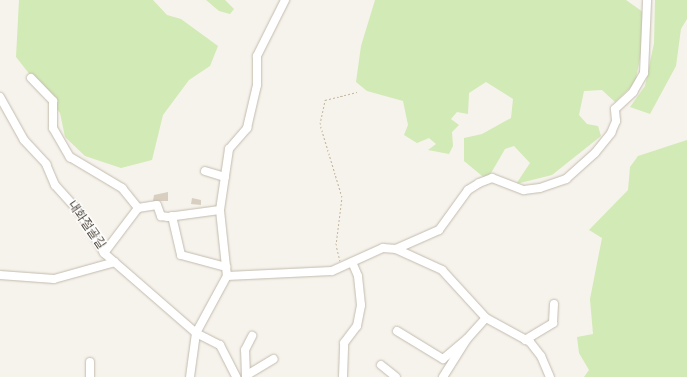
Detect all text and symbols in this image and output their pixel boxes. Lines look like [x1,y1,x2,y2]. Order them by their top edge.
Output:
street label: 내화절골길 [64,198,108,252]

